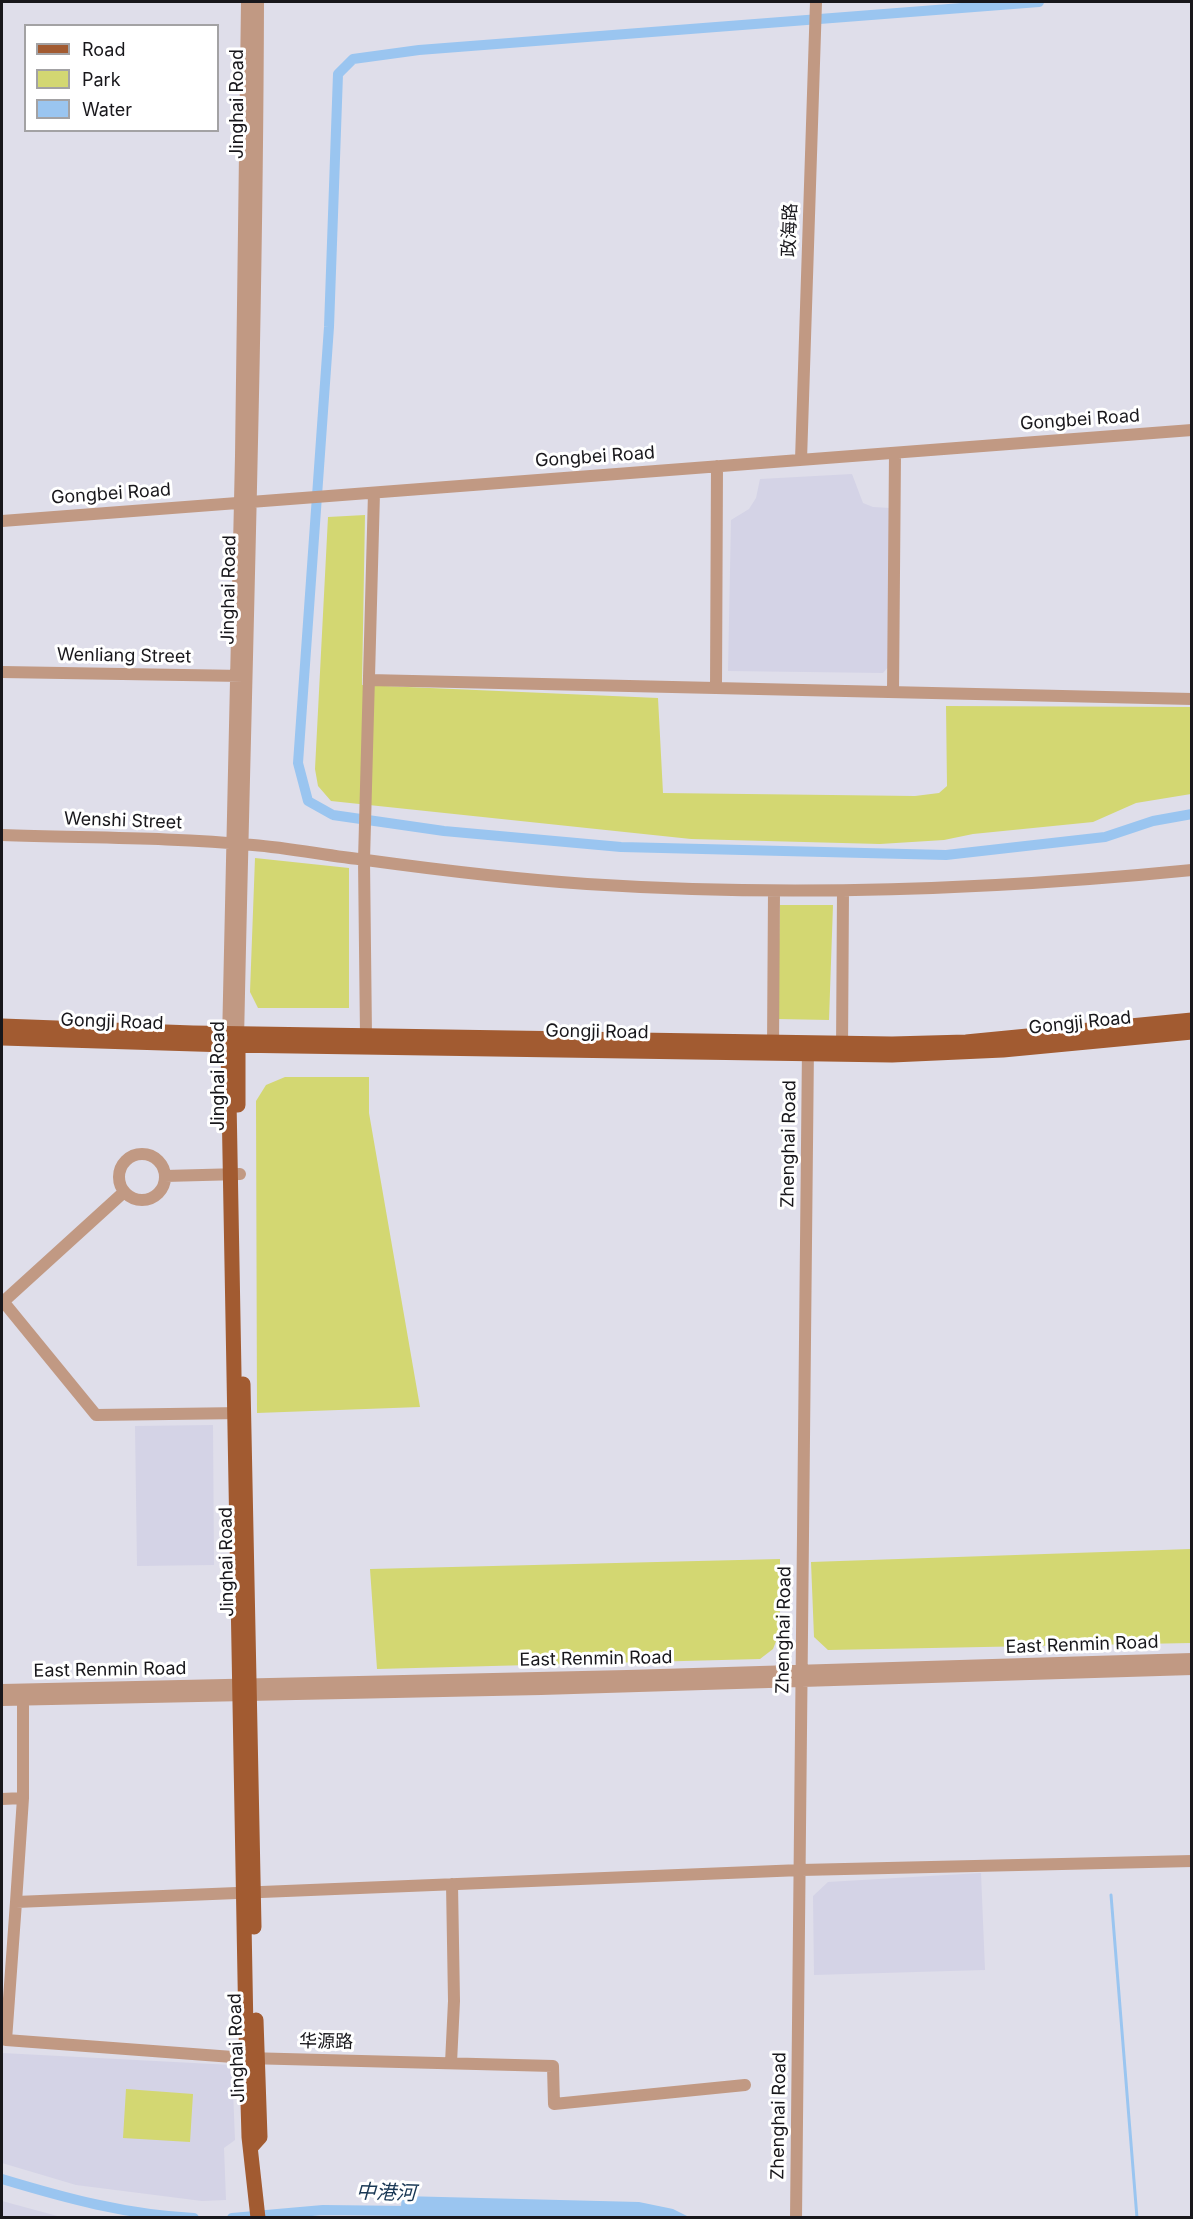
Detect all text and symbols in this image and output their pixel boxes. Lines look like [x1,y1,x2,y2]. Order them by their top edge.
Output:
legend [24,24,219,132]
text: Road [82,39,125,60]
street label: Jinghai Road [227,49,249,159]
text: Park [82,69,121,90]
text: Water [82,99,132,120]
street label: 政海路 [778,203,802,257]
street label: Gongbei Road [1019,405,1141,435]
street label: Gongbei Road [534,442,656,472]
street label: Gongbei Road [50,479,172,509]
street label: Jinghai Road [217,535,241,645]
street label: Wenliang Street [57,644,191,668]
street label: Wenshi Street [64,808,182,834]
street label: Gongji Road [1028,1007,1132,1039]
street label: Gongji Road [60,1009,164,1035]
street label: Gongji Road [545,1020,649,1044]
street label: Jinghai Road [208,1021,230,1131]
street label: Zhenghai Road [777,1080,801,1208]
street label: Jinghai Road [215,1507,239,1617]
street label: Zhenghai Road [772,1566,796,1694]
street label: East Renmin Road [1005,1632,1159,1658]
street label: East Renmin Road [519,1647,673,1671]
street label: East Renmin Road [33,1658,187,1682]
street label: Jinghai Road [224,1993,250,2103]
street label: 华源路 [299,2031,353,2053]
street label: Zhenghai Road [767,2052,791,2180]
water label: 中港河 [356,2180,416,2206]

